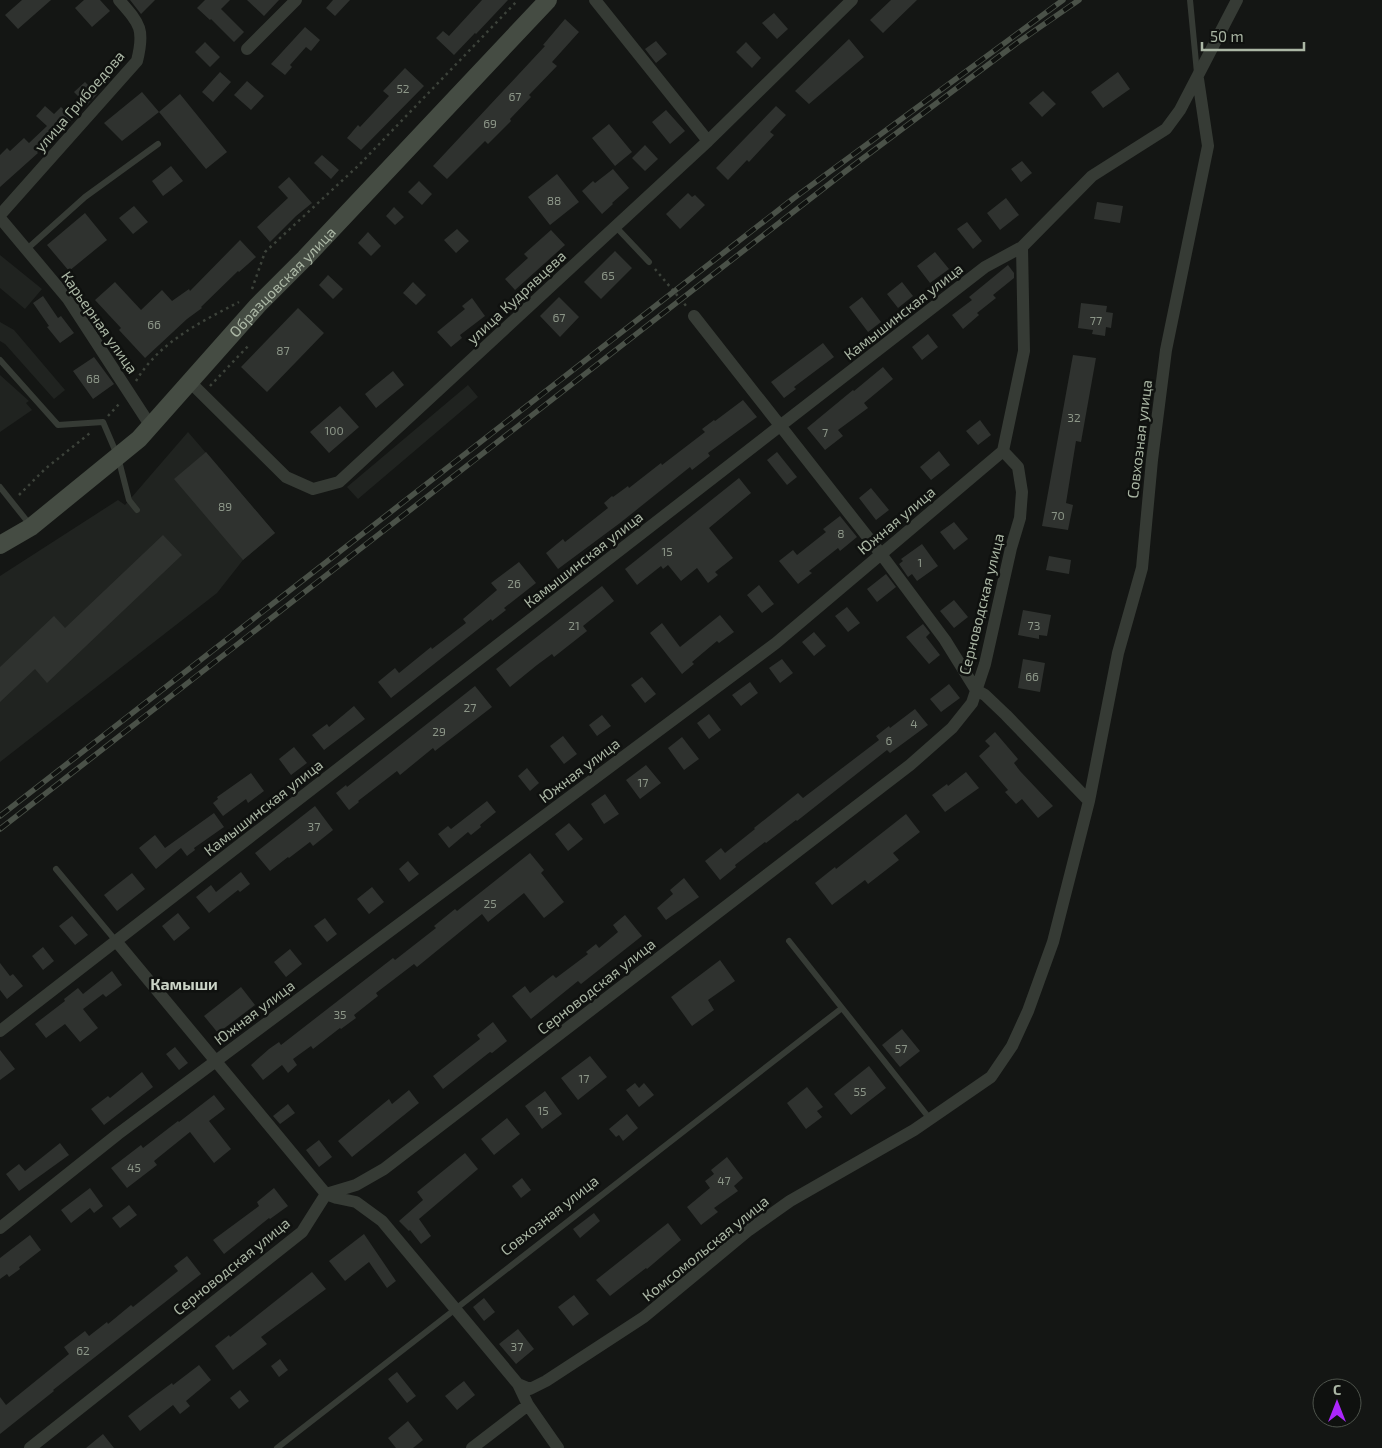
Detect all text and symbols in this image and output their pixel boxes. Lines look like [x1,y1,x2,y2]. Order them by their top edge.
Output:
scale bar [1202,20,1304,52]
text: 50 m [1210,27,1244,45]
street label: улица Грибоедова [30,47,129,156]
house number: 52 [396,81,410,95]
house number: 67 [508,89,522,103]
house number: 69 [483,116,497,130]
house number: 88 [547,193,561,207]
street label: Образцовская улица [225,223,339,340]
street label: улица Кудрявцева [463,246,570,348]
street label: Камышинская улица [840,259,967,364]
street label: Карьерная улица [57,267,142,377]
house number: 65 [601,268,615,282]
house number: 67 [552,310,566,324]
house number: 77 [1090,313,1102,327]
house number: 66 [147,317,161,331]
house number: 87 [276,343,290,357]
house number: 68 [86,371,100,385]
street label: Совхозная улица [1123,379,1156,499]
house number: 32 [1067,410,1081,424]
house number: 100 [324,423,344,437]
house number: 7 [822,425,828,439]
street label: Южная улица [853,482,939,559]
house number: 89 [218,499,232,513]
street label: Камышинская улица [520,507,647,612]
house number: 70 [1051,508,1065,522]
house number: 8 [837,526,845,540]
street label: Серноводская улица [955,531,1008,677]
house number: 15 [661,544,673,558]
house number: 1 [918,555,922,569]
house number: 26 [507,576,521,590]
house number: 21 [568,618,580,632]
house number: 73 [1028,618,1040,632]
house number: 66 [1025,669,1039,683]
house number: 27 [464,700,476,714]
house number: 4 [910,716,918,730]
house number: 29 [432,724,446,738]
house number: 6 [886,733,893,747]
street label: Южная улица [535,734,623,807]
street label: Камышинская улица [200,755,327,860]
house number: 17 [638,775,648,789]
house number: 37 [308,819,320,833]
house number: 25 [483,896,497,910]
street label: Серноводская улица [533,934,659,1039]
district label: Камыши [150,974,218,993]
street label: Южная улица [210,976,298,1049]
house number: 35 [333,1007,347,1021]
house number: 57 [895,1041,907,1055]
house number: 17 [579,1071,589,1085]
house number: 55 [854,1084,866,1098]
house number: 15 [537,1103,549,1117]
house number: 45 [127,1160,141,1174]
street label: Совхозная улица [496,1171,602,1260]
house number: 47 [717,1173,731,1187]
street label: Комсомольская улица [638,1191,772,1305]
street label: Серноводская улица [169,1213,294,1319]
house number: 37 [511,1339,523,1353]
house number: 62 [76,1343,90,1357]
north arrow [1312,1378,1362,1428]
text: С [1333,1381,1341,1398]

